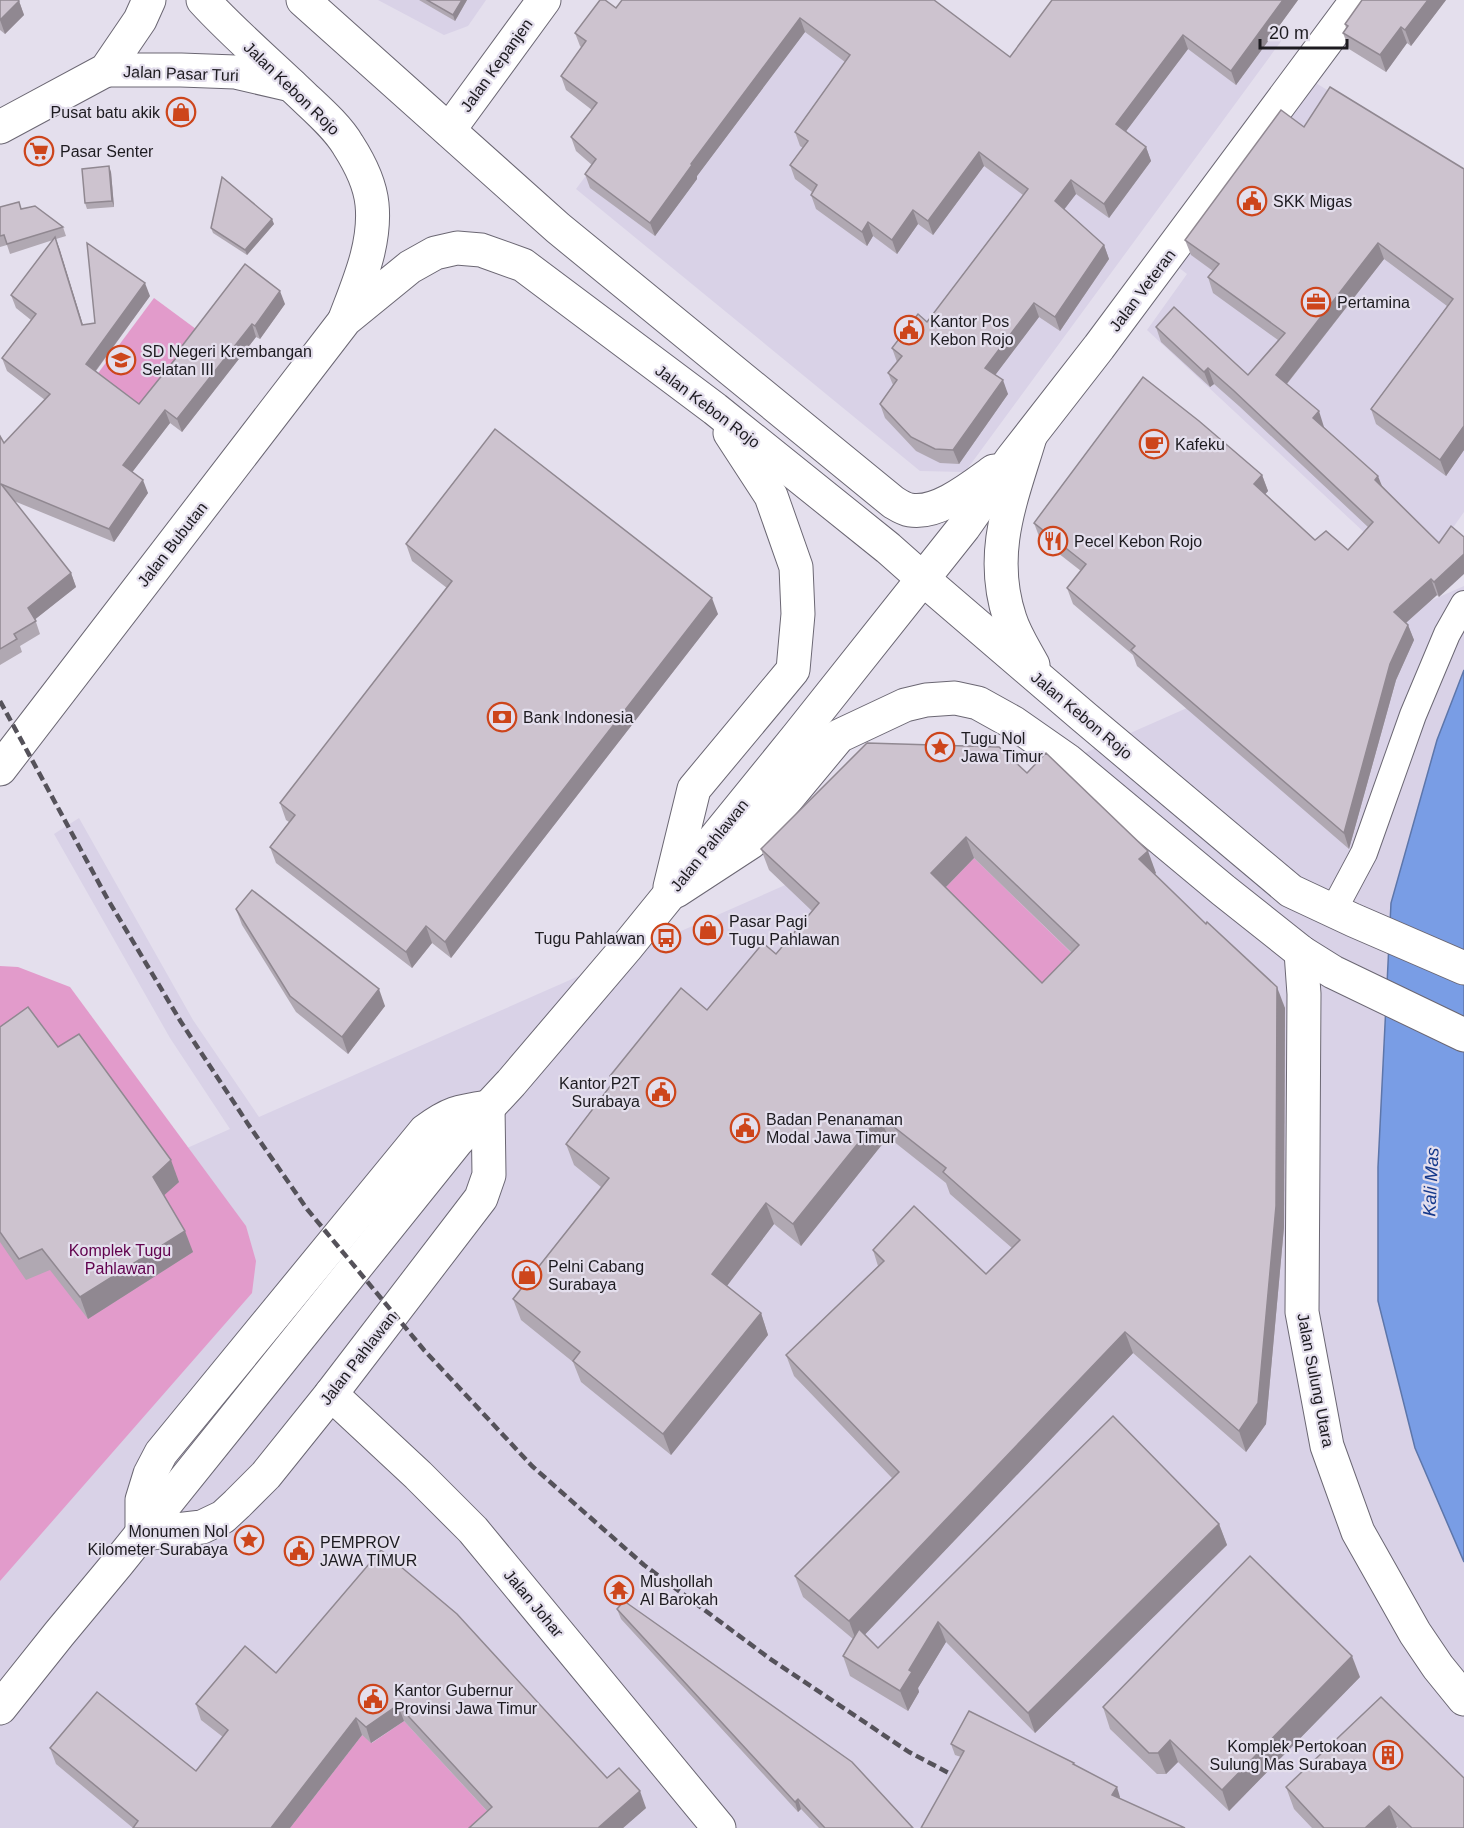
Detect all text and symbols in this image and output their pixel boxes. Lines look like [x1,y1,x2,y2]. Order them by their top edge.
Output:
scale bar [1260,12,1347,50]
street label: Jalan Kepanjen [457,16,536,115]
text: 20 m [1269,23,1309,43]
street label: Jalan Kebon Rojo [240,38,343,138]
street label: Jalan Pasar Turi [123,63,239,84]
shop icon: Pusat batu akik [165,96,197,128]
place label: Pusat batu akik [51,104,161,121]
supermarket icon: Pasar Senter [23,135,55,167]
place label: Pasar Senter [60,143,154,160]
public building icon: SKK Migas [1236,185,1268,217]
place label: SKK Migas [1273,193,1352,210]
street label: Jalan Veteran [1106,246,1179,334]
office icon: Pertamina [1300,286,1332,318]
place label: Pertamina [1337,294,1410,311]
place label: Kantor Pos Kebon Rojo [930,313,1014,348]
public building icon: Kantor Pos Kebon Rojo [893,314,925,346]
place label: SD Negeri Krembangan Selatan III [142,343,312,378]
school or university icon: SD Negeri Krembangan Selatan III [105,344,137,376]
street label: Jalan Kebon Rojo [652,362,763,451]
cafe icon: Kafeku [1138,428,1170,460]
place label: Kafeku [1175,436,1225,453]
street label: Jalan Bubutan [134,499,211,590]
restaurant icon: Pecel Kebon Rojo [1037,525,1069,557]
place label: Pecel Kebon Rojo [1074,533,1202,550]
street label: Jalan Kebon Rojo [1028,668,1136,763]
bank icon: Bank Indonesia [486,701,518,733]
place label: Bank Indonesia [523,709,633,726]
place label: Tugu Nol Jawa Timur [961,730,1043,765]
place icon: Tugu Nol Jawa Timur [924,731,956,763]
street label: Jalan Pahlawan [667,796,752,895]
place label: Pasar Pagi Tugu Pahlawan [729,913,840,948]
shop icon: Pasar Pagi Tugu Pahlawan [692,914,724,946]
bus stop icon: Tugu Pahlawan [650,922,682,954]
place label: Tugu Pahlawan [534,930,645,947]
place label: Kantor P2T Surabaya [559,1075,640,1110]
public building icon: Kantor P2T Surabaya [645,1076,677,1108]
place label: Badan Penanaman Modal Jawa Timur [766,1111,903,1146]
public building icon: Badan Penanaman Modal Jawa Timur [729,1112,761,1144]
water label: Kali Mas [1419,1147,1443,1217]
park label: Komplek Tugu Pahlawan [69,1242,171,1277]
place label: Pelni Cabang Surabaya [548,1258,644,1293]
shop icon: Pelni Cabang Surabaya [511,1259,543,1291]
street label: Jalan Pahlawan [317,1309,400,1408]
street label: Jalan Sulung Utara [1294,1312,1337,1449]
place label: Monumen Nol Kilometer Surabaya [87,1523,228,1558]
place icon: Monumen Nol Kilometer Surabaya [233,1524,265,1556]
place label: PEMPROV JAWA TIMUR [320,1534,417,1569]
public building icon: PEMPROV JAWA TIMUR [283,1535,315,1567]
street label: Jalan Johar [501,1566,567,1641]
place label: Mushollah Al Barokah [640,1573,718,1608]
temple icon: Mushollah Al Barokah [603,1574,635,1606]
place label: Kantor Gubernur Provinsi Jawa Timur [394,1682,538,1717]
public building icon: Kantor Gubernur Provinsi Jawa Timur [357,1683,389,1715]
place label: Komplek Pertokoan Sulung Mas Surabaya [1210,1738,1367,1773]
building icon: Komplek Pertokoan Sulung Mas Surabaya [1372,1739,1404,1771]

